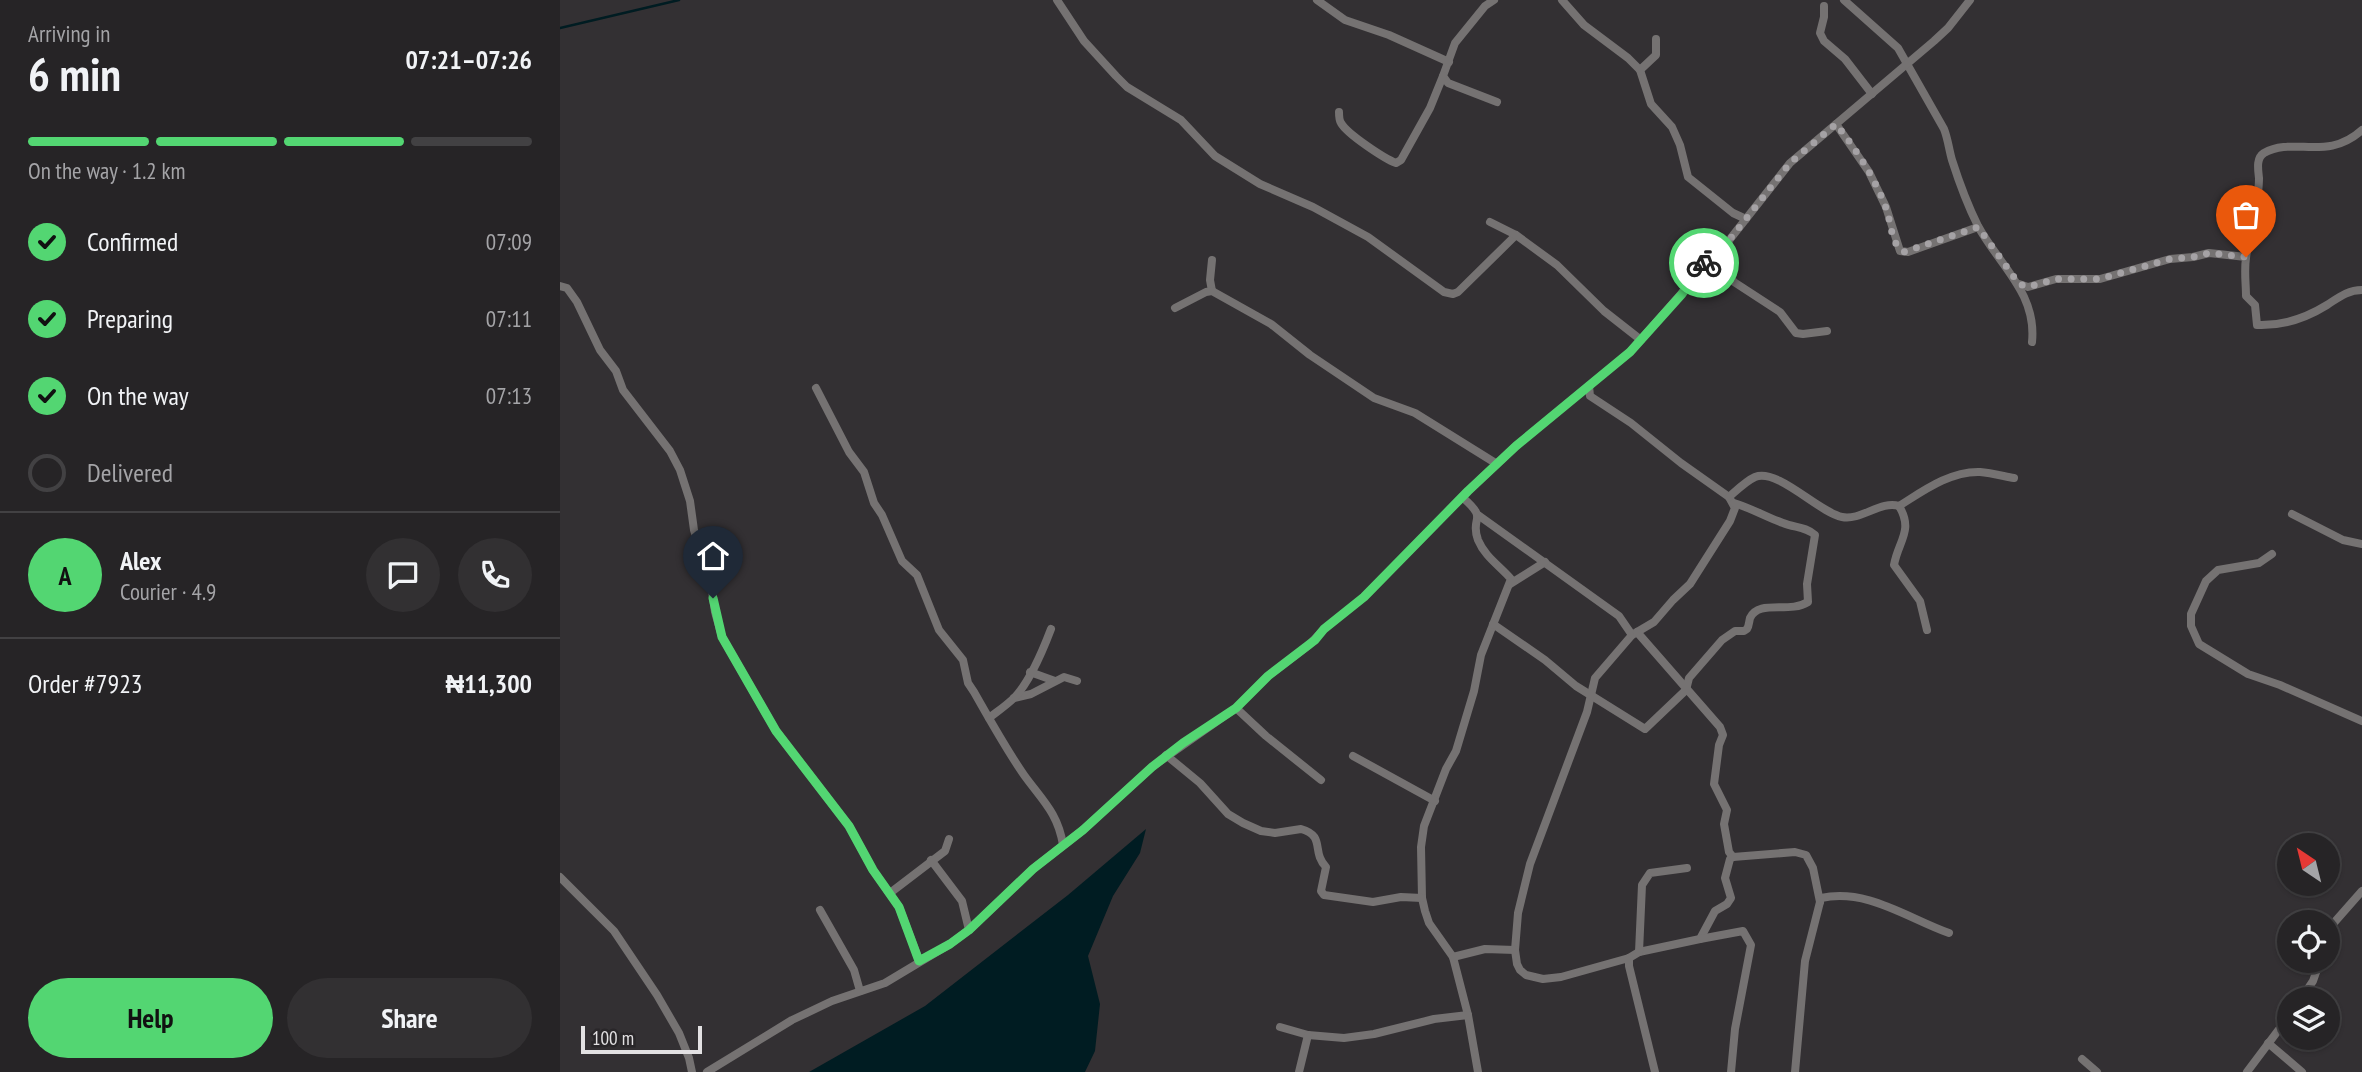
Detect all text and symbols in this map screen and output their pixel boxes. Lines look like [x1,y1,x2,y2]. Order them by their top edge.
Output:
text: Arriving in [28,19,110,48]
text: 07:21–07:26 [405,43,532,76]
text: 6 min [28,44,121,104]
text: On the way · 1.2 km [28,156,185,185]
pin [2216,185,2276,257]
icon: bag [2227,196,2265,234]
icon: check [28,223,66,261]
text: Confirmed [87,225,178,258]
text: 07:09 [486,227,532,256]
courier [1669,228,1739,298]
icon: bike [1685,244,1723,282]
icon: check [28,300,66,338]
text: Preparing [87,302,173,335]
text: 07:11 [486,304,532,333]
icon: check [28,377,66,415]
text: On the way [87,379,189,412]
text: 07:13 [486,381,532,410]
text: Delivered [87,456,173,489]
pin [683,526,743,598]
icon: home [694,537,732,575]
button: chat [366,538,440,612]
button: phone [458,538,532,612]
text: Alex [120,544,161,577]
text: A [58,559,72,592]
text: Courier · 4.9 [120,577,216,606]
text: Order #7923 [28,667,143,700]
text: ₦11,300 [445,667,532,700]
north arrow [2277,833,2340,896]
map controls [2277,833,2340,1050]
button: locate [2277,910,2340,973]
button: Help [28,978,273,1058]
button: Share [287,978,532,1058]
button: layers [2277,987,2340,1050]
scale bar [581,1023,702,1055]
text: 100 m [592,1026,634,1050]

